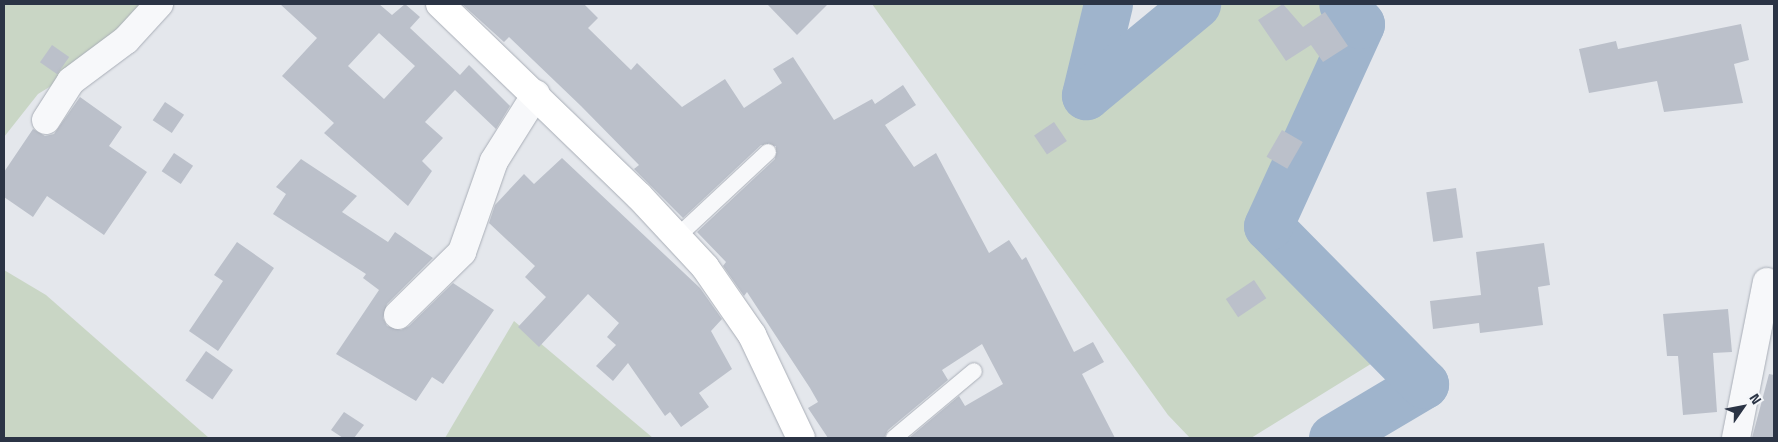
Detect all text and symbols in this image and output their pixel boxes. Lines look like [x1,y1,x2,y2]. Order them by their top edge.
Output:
north arrow [1718,382,1768,432]
text: N [1745,389,1767,408]

